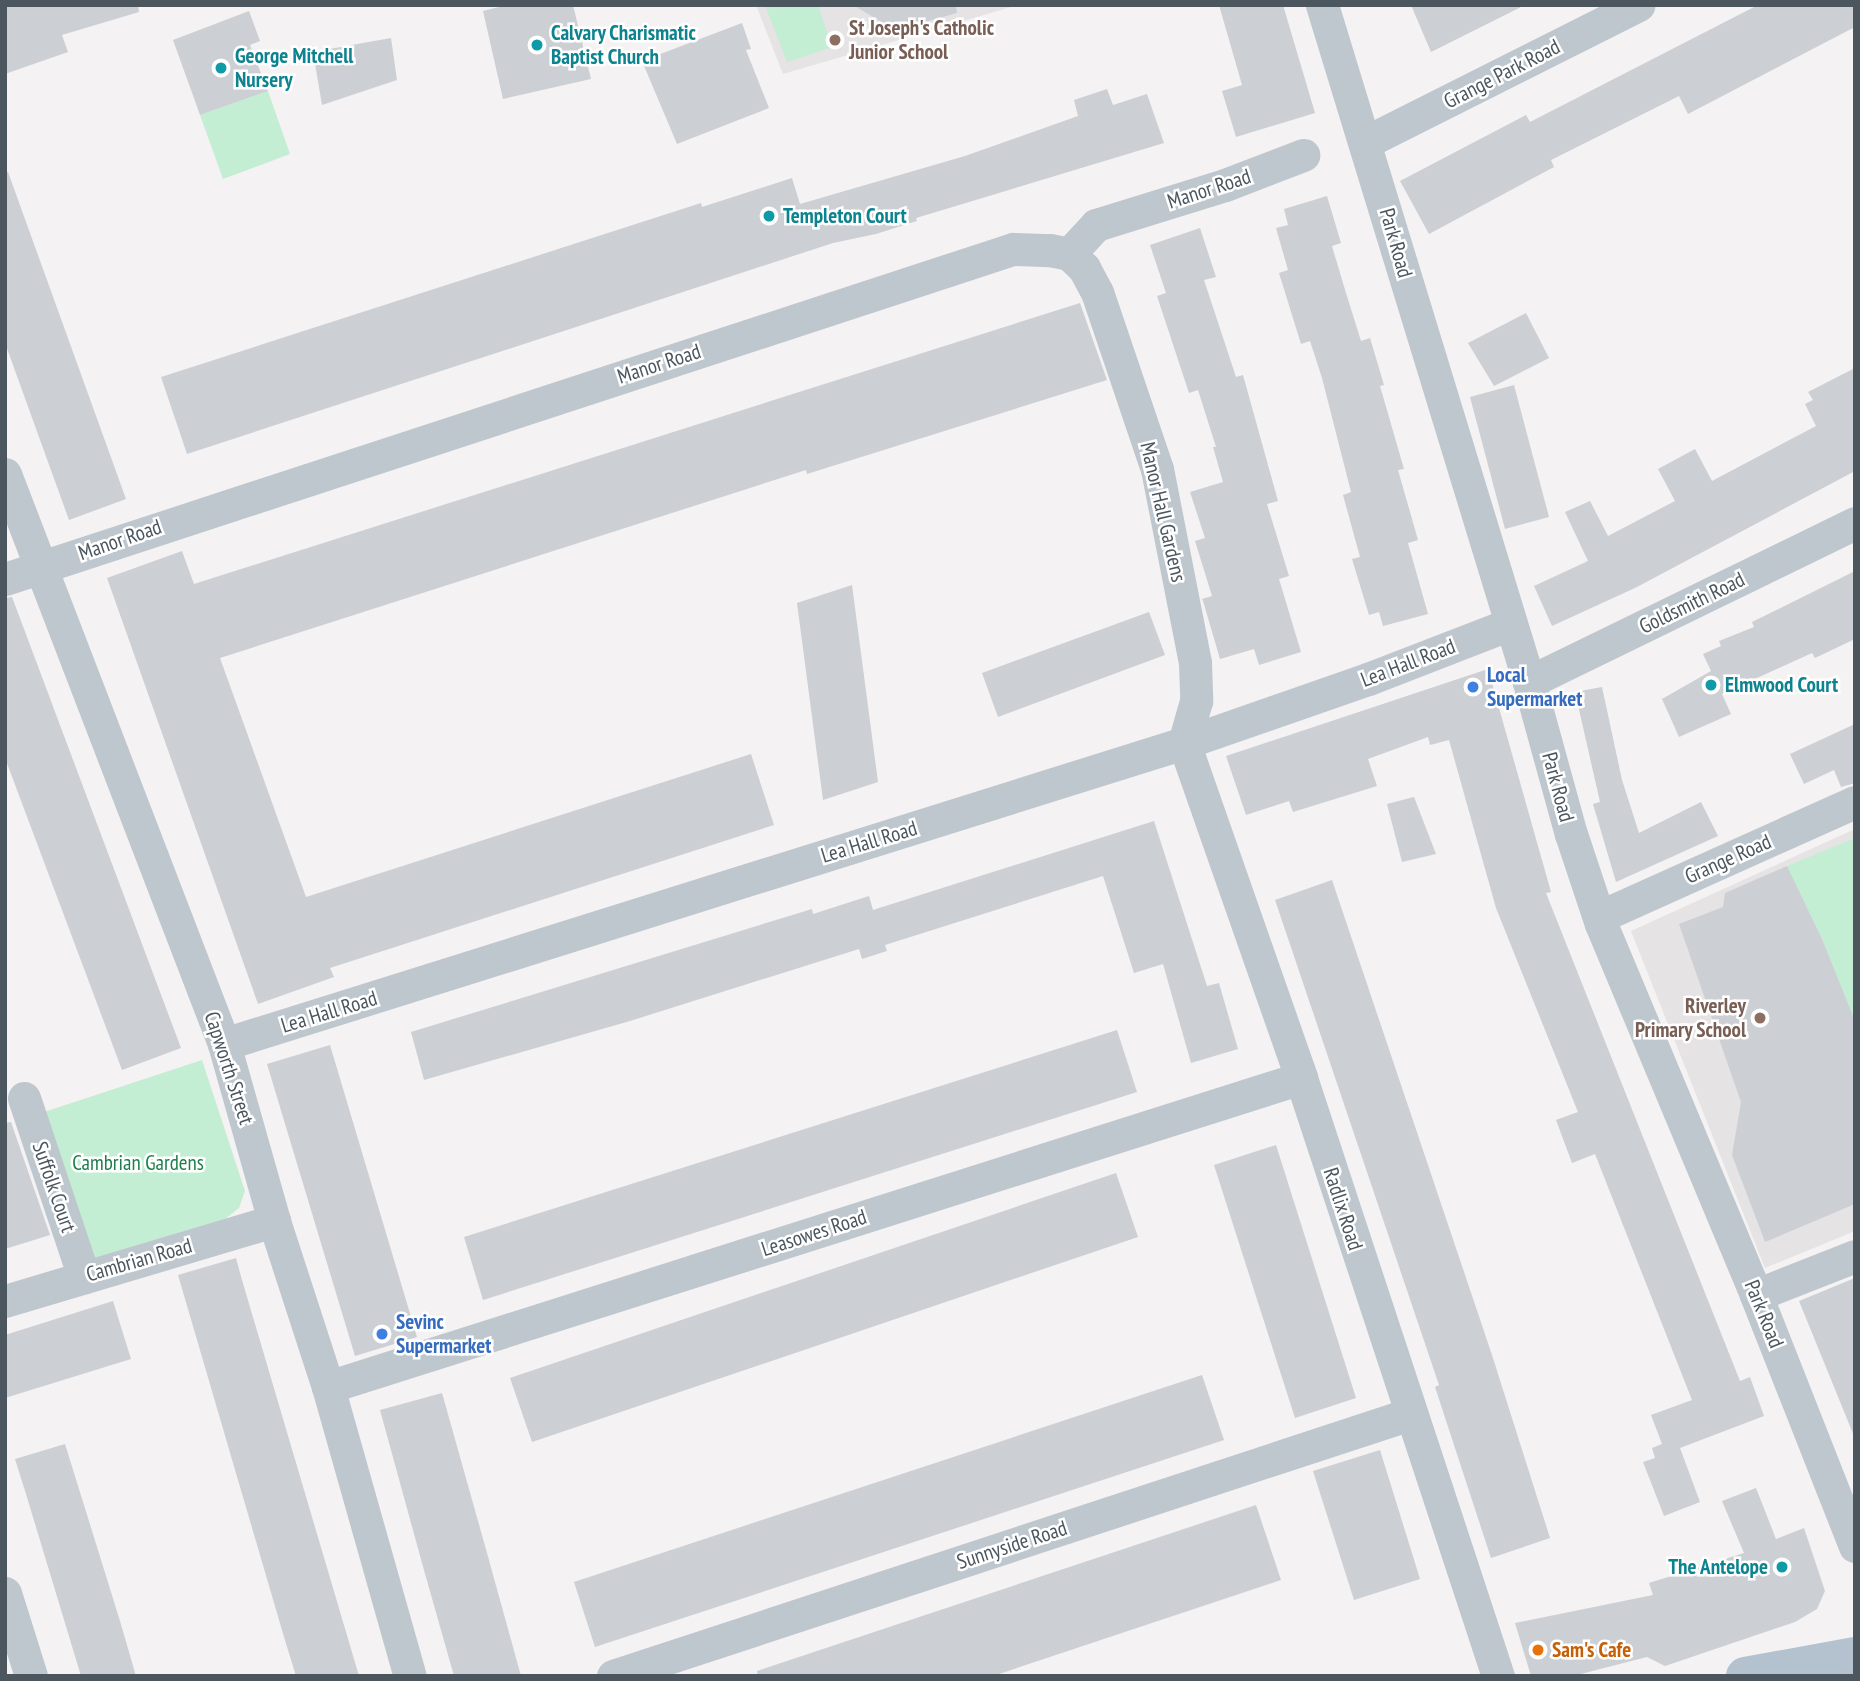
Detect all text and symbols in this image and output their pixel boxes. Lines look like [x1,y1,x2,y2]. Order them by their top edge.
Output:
place label: St Joseph's Catholic Junior School [849,15,994,65]
place label: Calvary Charismatic Baptist Church [551,20,697,70]
marker: St Joseph's Catholic Junior School [827,32,843,48]
street label: Grange Park Road [1440,34,1564,114]
marker: Calvary Charismatic Baptist Church [529,37,545,53]
place label: George Mitchell Nursery [235,43,353,93]
marker: George Mitchell Nursery [213,60,229,76]
street label: Manor Road [1164,164,1254,214]
place label: Templeton Court [783,203,907,229]
street label: Park Road [1374,205,1418,281]
marker: Templeton Court [761,208,777,224]
street label: Manor Road [614,339,704,389]
street label: Manor Hall Gardens [1135,440,1191,584]
street label: Manor Road [75,514,165,566]
street label: Goldsmith Road [1635,567,1749,639]
street label: Lea Hall Road [1357,633,1459,693]
place label: Local Supermarket [1487,662,1582,712]
place label: Elmwood Court [1725,672,1838,698]
marker: Elmwood Court [1703,677,1719,693]
marker: Local Supermarket [1465,679,1481,695]
street label: Park Road [1537,749,1579,825]
street label: Lea Hall Road [818,815,920,869]
street label: Grange Road [1681,829,1775,889]
street label: Lea Hall Road [278,985,380,1039]
place label: Riverley Primary School [1634,993,1746,1043]
street label: Capworth Street [199,1008,259,1128]
marker: Riverley Primary School [1752,1010,1768,1026]
street label: Suffolk Court [27,1138,81,1236]
park label: Cambrian Gardens [72,1150,204,1176]
street label: Radlix Road [1318,1164,1368,1254]
street label: Leasowes Road [758,1204,870,1262]
street label: Cambrian Road [83,1233,195,1287]
street label: Park Road [1739,1276,1789,1352]
place label: Sevinc Supermarket [396,1309,491,1359]
marker: Sevinc Supermarket [374,1326,390,1342]
street label: Sunnyside Road [954,1515,1070,1575]
place label: The Antelope [1667,1554,1768,1580]
marker: The Antelope [1774,1559,1790,1575]
place label: Sam's Cafe [1552,1637,1631,1663]
marker: Sam's Cafe [1530,1642,1546,1658]

